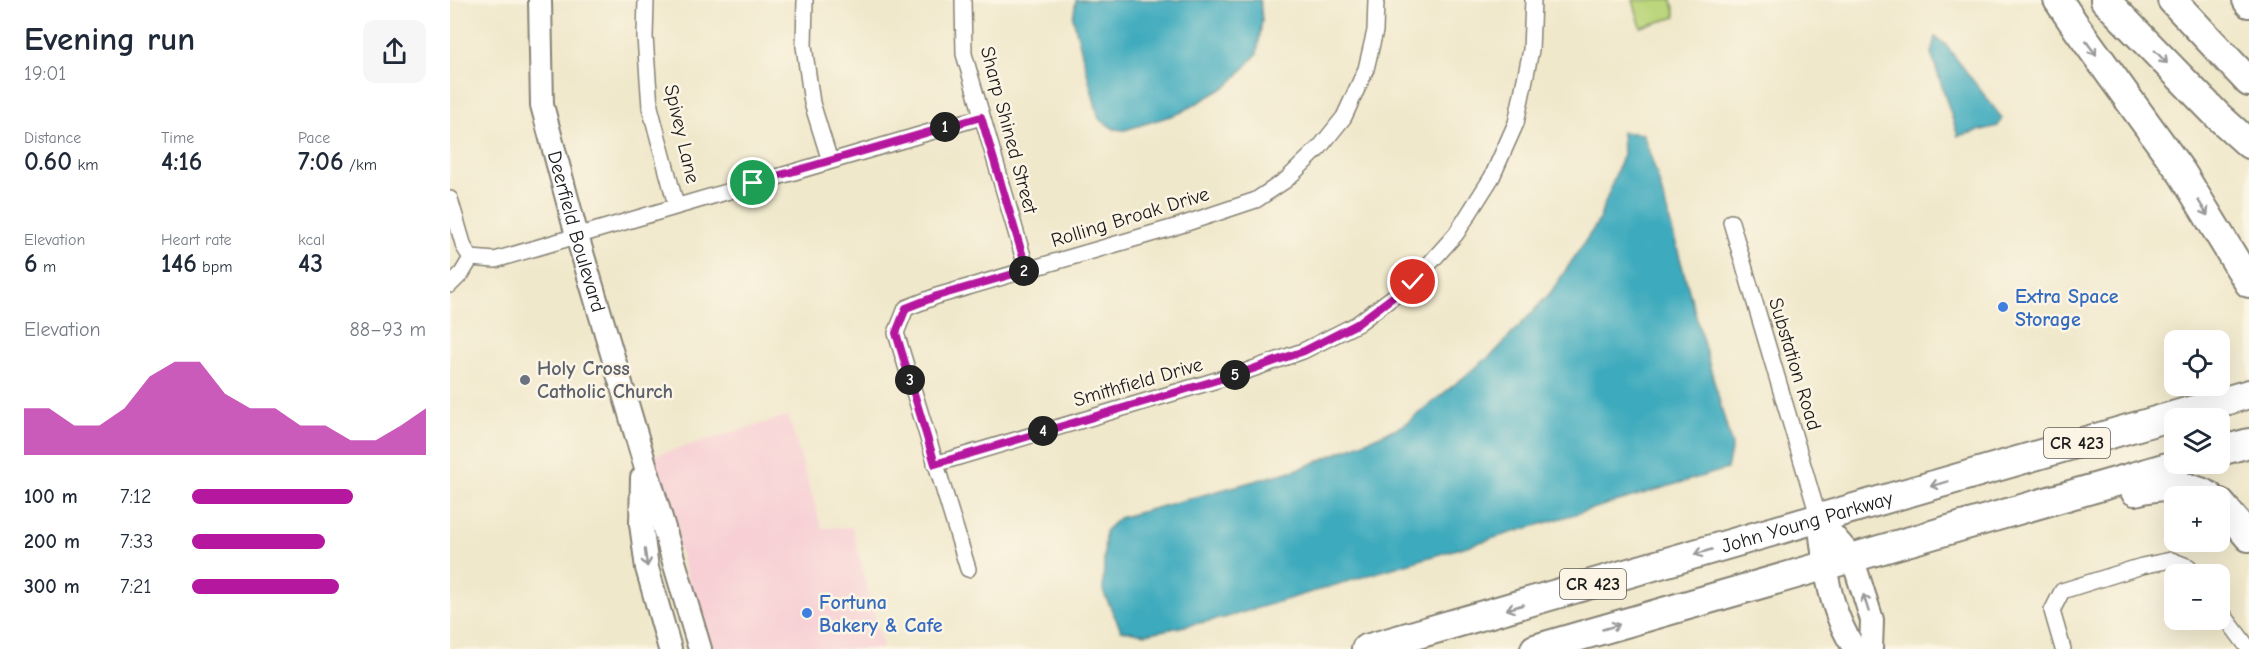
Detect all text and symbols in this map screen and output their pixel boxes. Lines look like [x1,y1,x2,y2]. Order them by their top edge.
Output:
text: Evening run [24,20,195,58]
button: share [363,20,426,83]
one-way arrow [2085,40,2097,56]
street label: Sharp Shined Street [976,44,1043,217]
one-way arrow [2153,50,2168,65]
text: 19:01 [24,62,66,85]
street label: Spivey Lane [659,82,705,186]
pin: 1 [930,112,960,142]
text: 1 [942,118,948,136]
text: Distance [24,129,81,147]
text: Time [161,129,194,147]
text: Pace [298,129,330,147]
text: 0.60 [24,147,72,177]
text: 4:16 [161,147,202,177]
text: 7:06 [298,147,344,177]
street label: Deerfield Boulevard [543,148,610,315]
text: km [72,156,98,174]
text: /km [344,156,377,174]
pin [727,157,778,208]
icon: arrive [736,166,769,199]
street label: Rolling Broak Drive [1048,182,1212,252]
one-way arrow [2198,199,2210,216]
text: Elevation [24,231,85,249]
text: Heart rate [161,231,232,249]
text: kcal [298,231,325,249]
text: 6 [24,249,38,279]
text: 146 [161,249,197,279]
text: 43 [298,249,323,279]
pin: 2 [1009,256,1039,286]
pin [1387,256,1438,307]
text: m [38,258,56,276]
text: bpm [197,258,232,276]
text: 2 [1020,262,1028,280]
icon: check [1396,265,1429,298]
place label: Extra Space Storage [2015,285,2119,331]
street label: Substation Road [1764,295,1826,433]
marker: Extra Space Storage [1996,300,2010,314]
text: Elevation [24,318,101,341]
text: 88–93 m [349,318,426,341]
map controls [2164,330,2230,630]
button: locate [2164,330,2230,396]
street label: Smithfield Drive [1071,353,1205,411]
place label: Holy Cross Catholic Church [537,357,673,403]
pin: 5 [1220,360,1250,390]
pin: 3 [895,365,925,395]
text: 5 [1231,366,1239,384]
text: 3 [906,371,914,389]
marker: Holy Cross Catholic Church [518,373,532,387]
button: layers [2164,408,2230,474]
pin: 4 [1028,416,1058,446]
text: 4 [1039,422,1047,440]
road number: CR 423 [2044,428,2110,458]
one-way arrow [1930,479,1949,490]
text: 100 m [24,485,78,508]
text: 7:12 [120,485,151,508]
street label: John Young Parkway [1719,486,1895,557]
button: + [2164,486,2230,552]
text: 200 m [24,530,80,553]
text: 7:33 [120,530,153,553]
one-way arrow [1694,547,1713,558]
one-way arrow [640,548,651,567]
button: − [2164,564,2230,630]
road number: CR 423 [1560,569,1626,599]
text: 300 m [24,575,80,598]
text: 7:21 [120,575,151,598]
place label: Fortuna Bakery & Cafe [819,591,943,637]
one-way arrow [1860,594,1871,613]
one-way arrow [1506,601,1525,613]
marker: Fortuna Bakery & Cafe [800,606,814,620]
one-way arrow [1601,621,1620,632]

